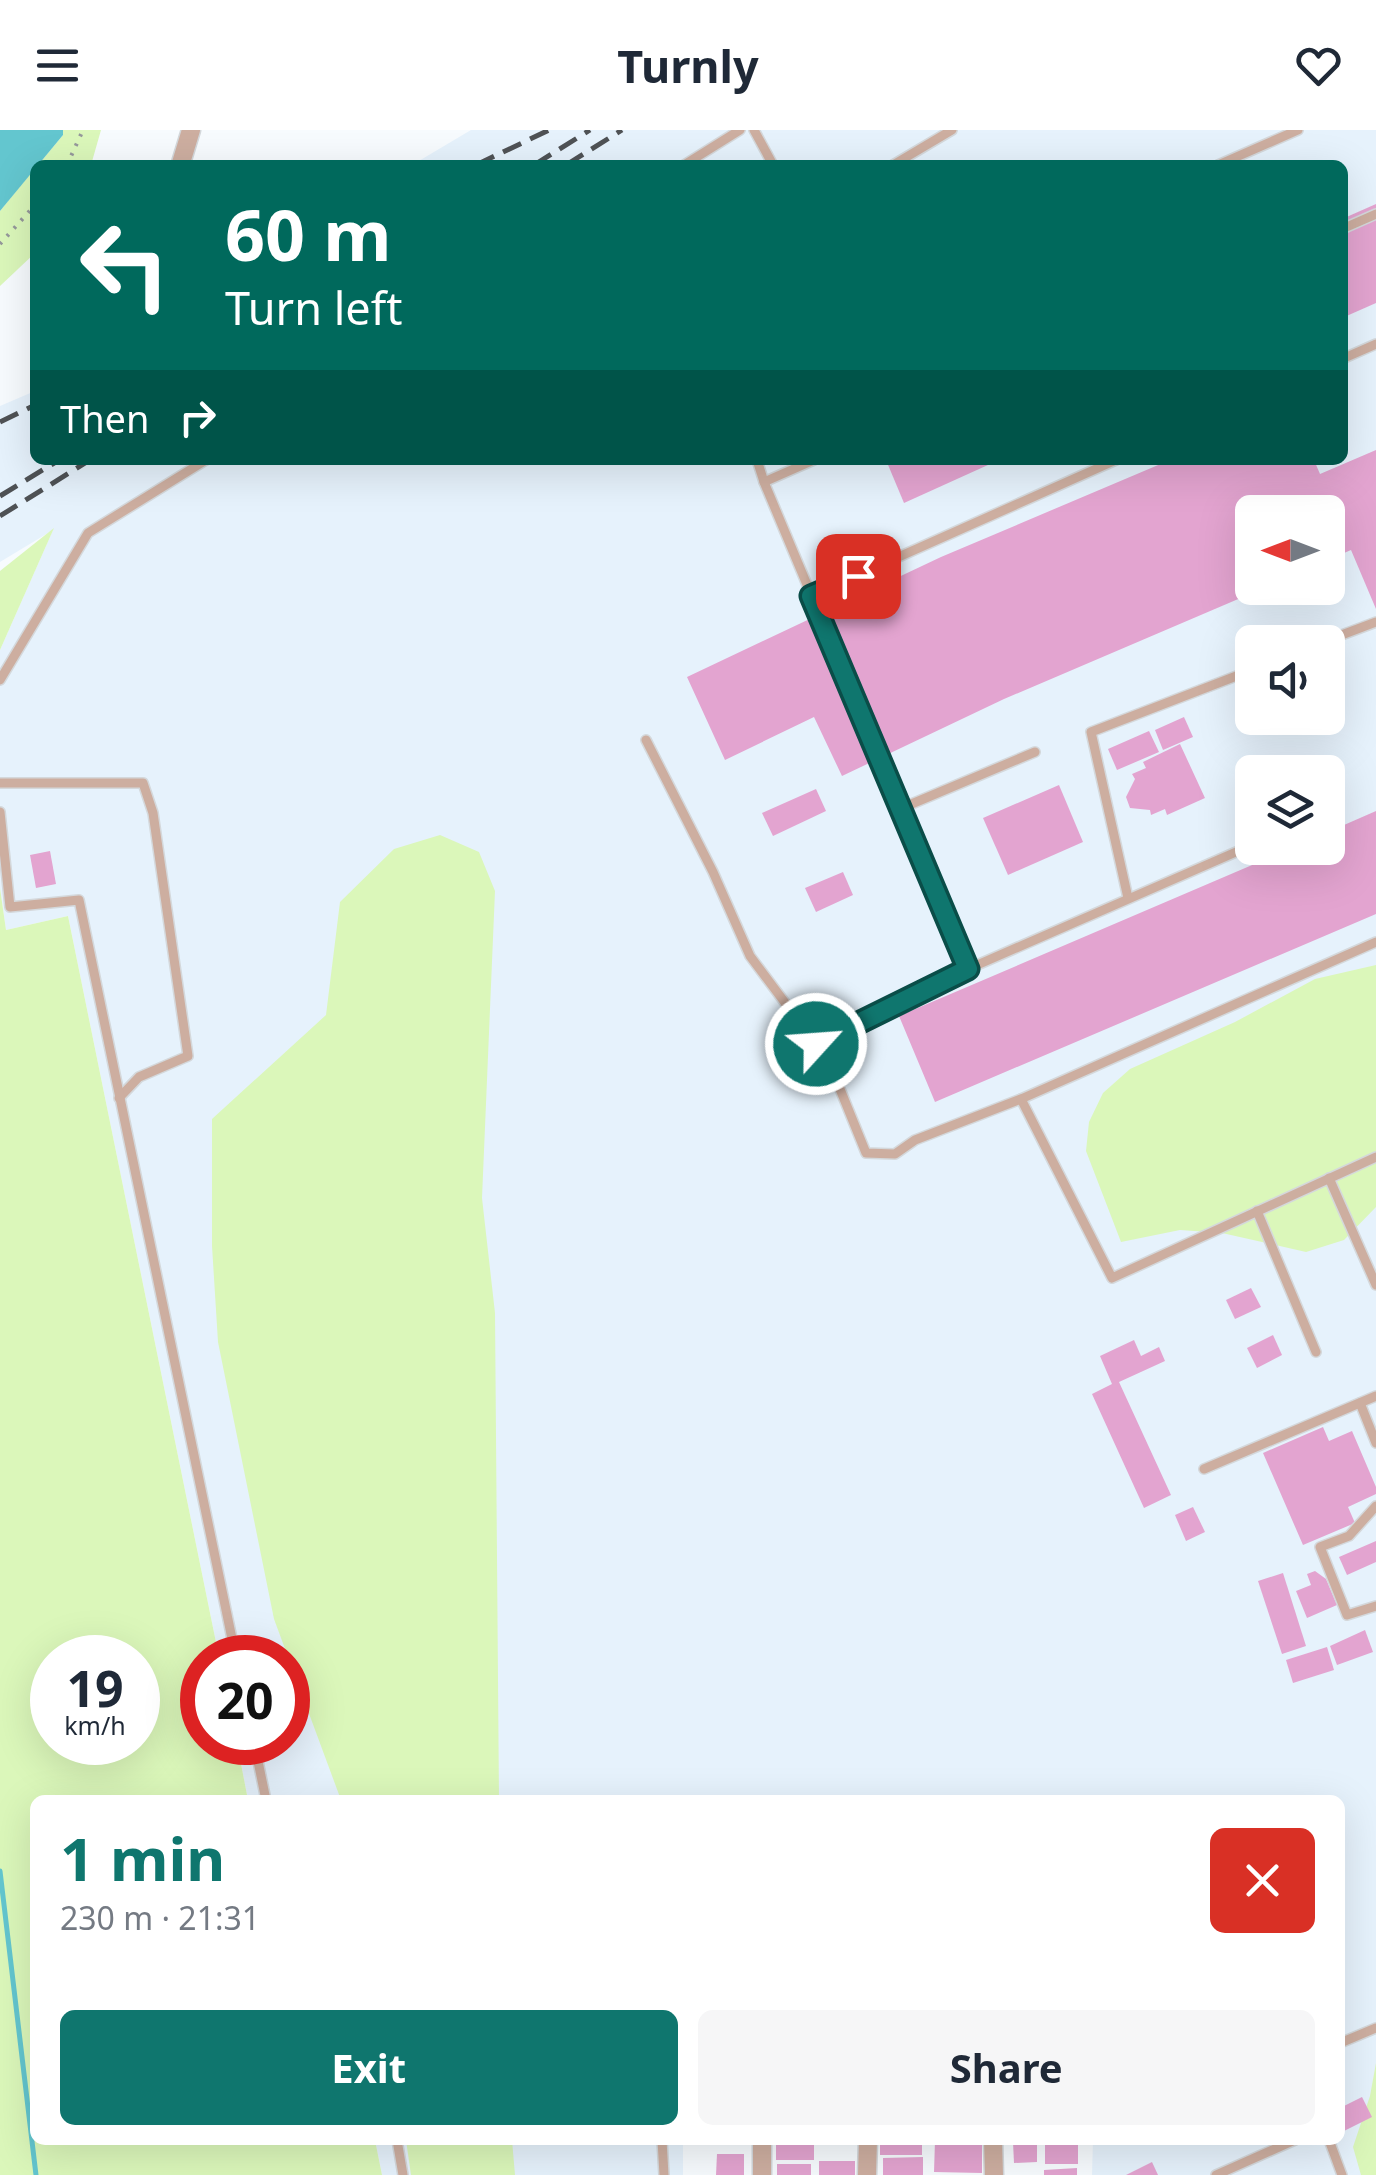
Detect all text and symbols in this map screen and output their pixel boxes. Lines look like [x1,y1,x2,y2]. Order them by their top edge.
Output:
text: Turnly [617,35,759,96]
icon: menu [30,38,85,93]
icon: heart [1291,38,1346,93]
text: 60 m [225,186,392,282]
icon: left [60,200,190,330]
text: Turn left [225,277,402,338]
icon: right [170,390,225,445]
text: Then [60,392,150,444]
north arrow [1235,495,1345,605]
map controls [1235,495,1345,865]
pin [816,534,901,619]
icon: arrive [831,549,886,604]
button: sound [1235,625,1345,735]
button: layers [1235,755,1345,865]
position arrow [764,992,868,1096]
speed limit sign: 20 [180,1635,310,1765]
text: 19 [66,1654,124,1722]
text: km/h [64,1708,126,1742]
text: 1 min [60,1817,225,1899]
button: close [1210,1828,1315,1933]
text: 230 m · 21:31 [60,1896,260,1939]
button: Exit [60,2010,678,2125]
button: Share [698,2010,1315,2125]

